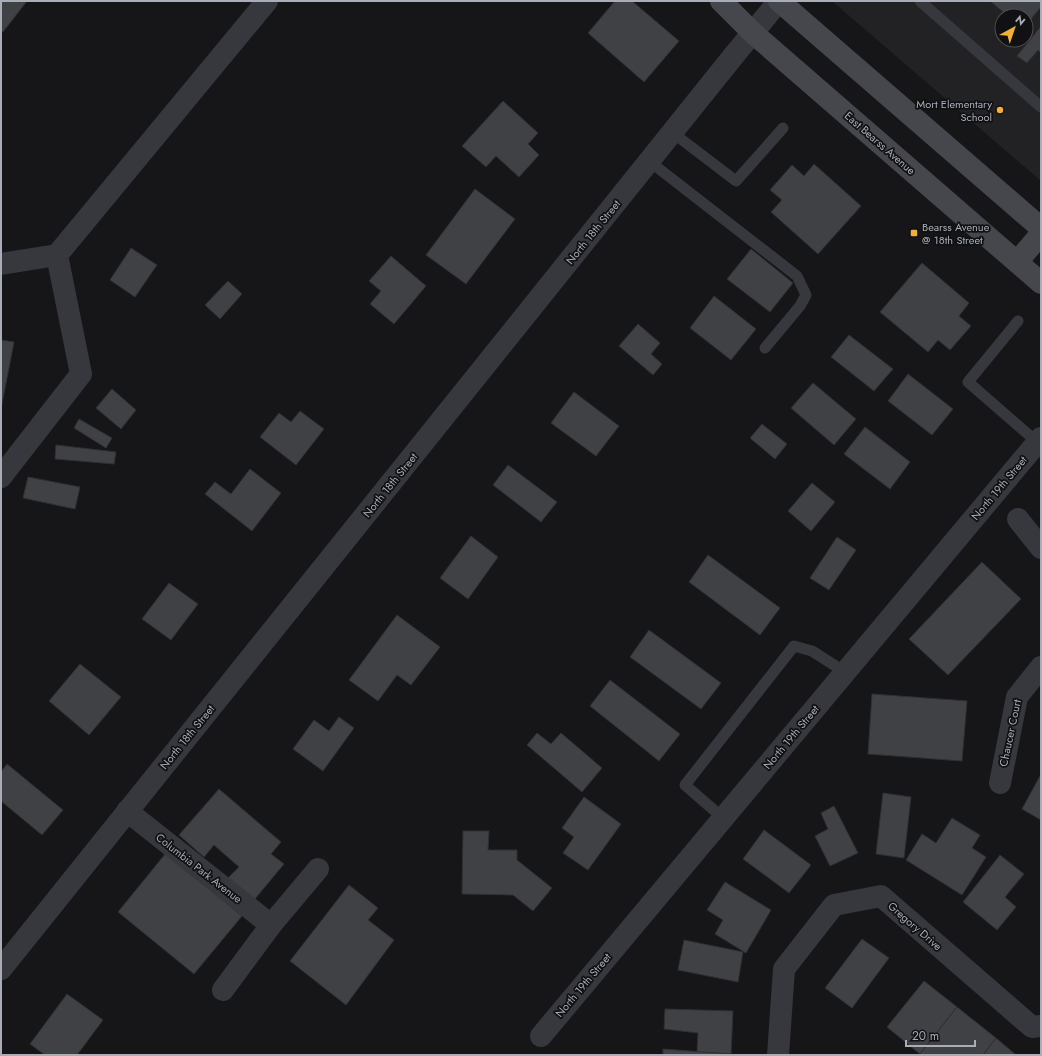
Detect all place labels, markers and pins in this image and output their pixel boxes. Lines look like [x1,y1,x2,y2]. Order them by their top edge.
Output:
place label: Mort Elementary School [916,96,992,125]
marker: Mort Elementary School [995,105,1005,115]
place label: Bearss Avenue @ 18th Street [922,219,990,248]
marker: Bearss Avenue @ 18th Street [909,228,919,238]

